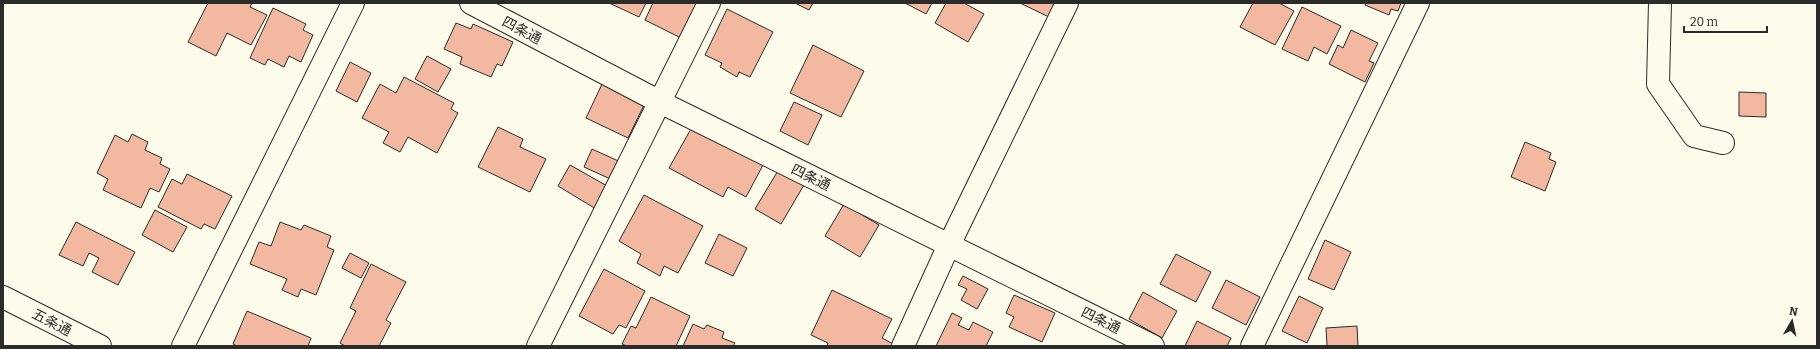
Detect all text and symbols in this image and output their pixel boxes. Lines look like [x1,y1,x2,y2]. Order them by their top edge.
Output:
scale bar [1684,8,1767,34]
street label: 四条通 [499,13,544,48]
text: 20 m [1690,15,1719,29]
street label: 四条通 [788,161,833,194]
north arrow [1772,301,1812,341]
street label: 四条通 [1078,304,1123,337]
street label: 五条通 [29,305,74,340]
text: N [1788,305,1799,319]

